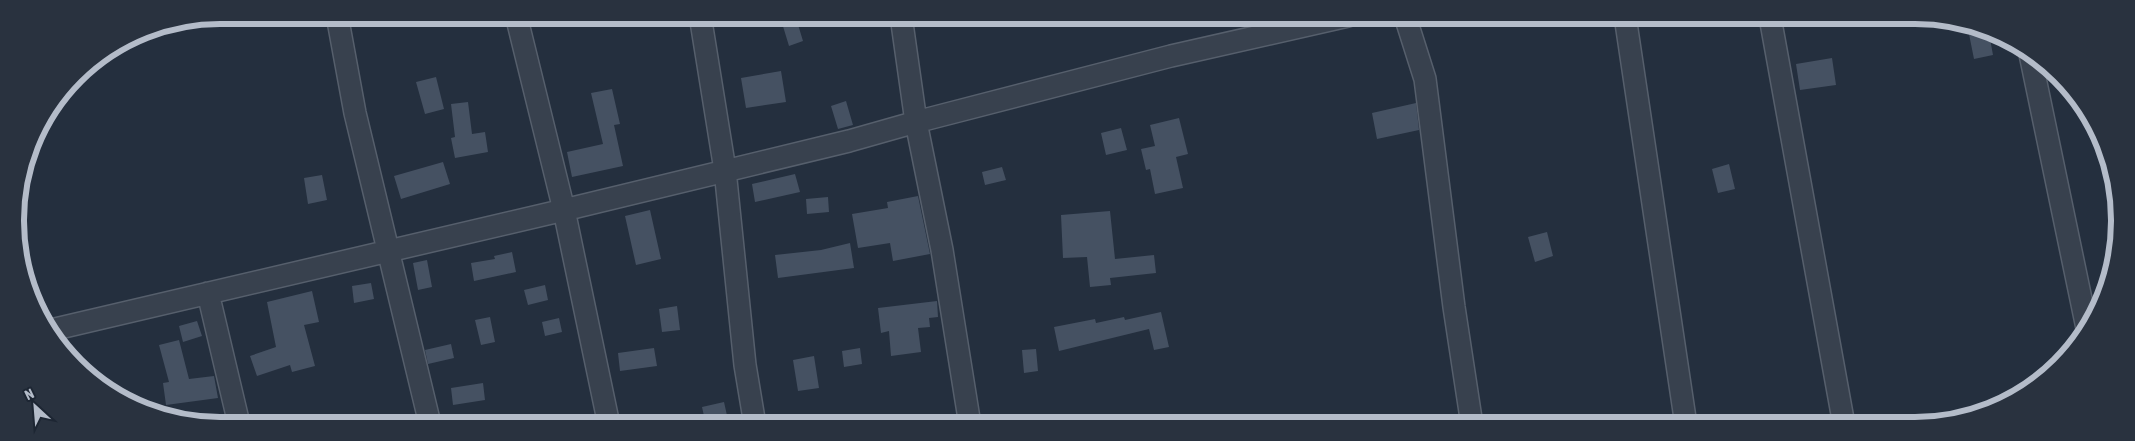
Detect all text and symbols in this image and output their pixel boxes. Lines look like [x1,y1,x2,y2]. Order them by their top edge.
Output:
north arrow [10,381,60,431]
text: N [22,385,37,403]

